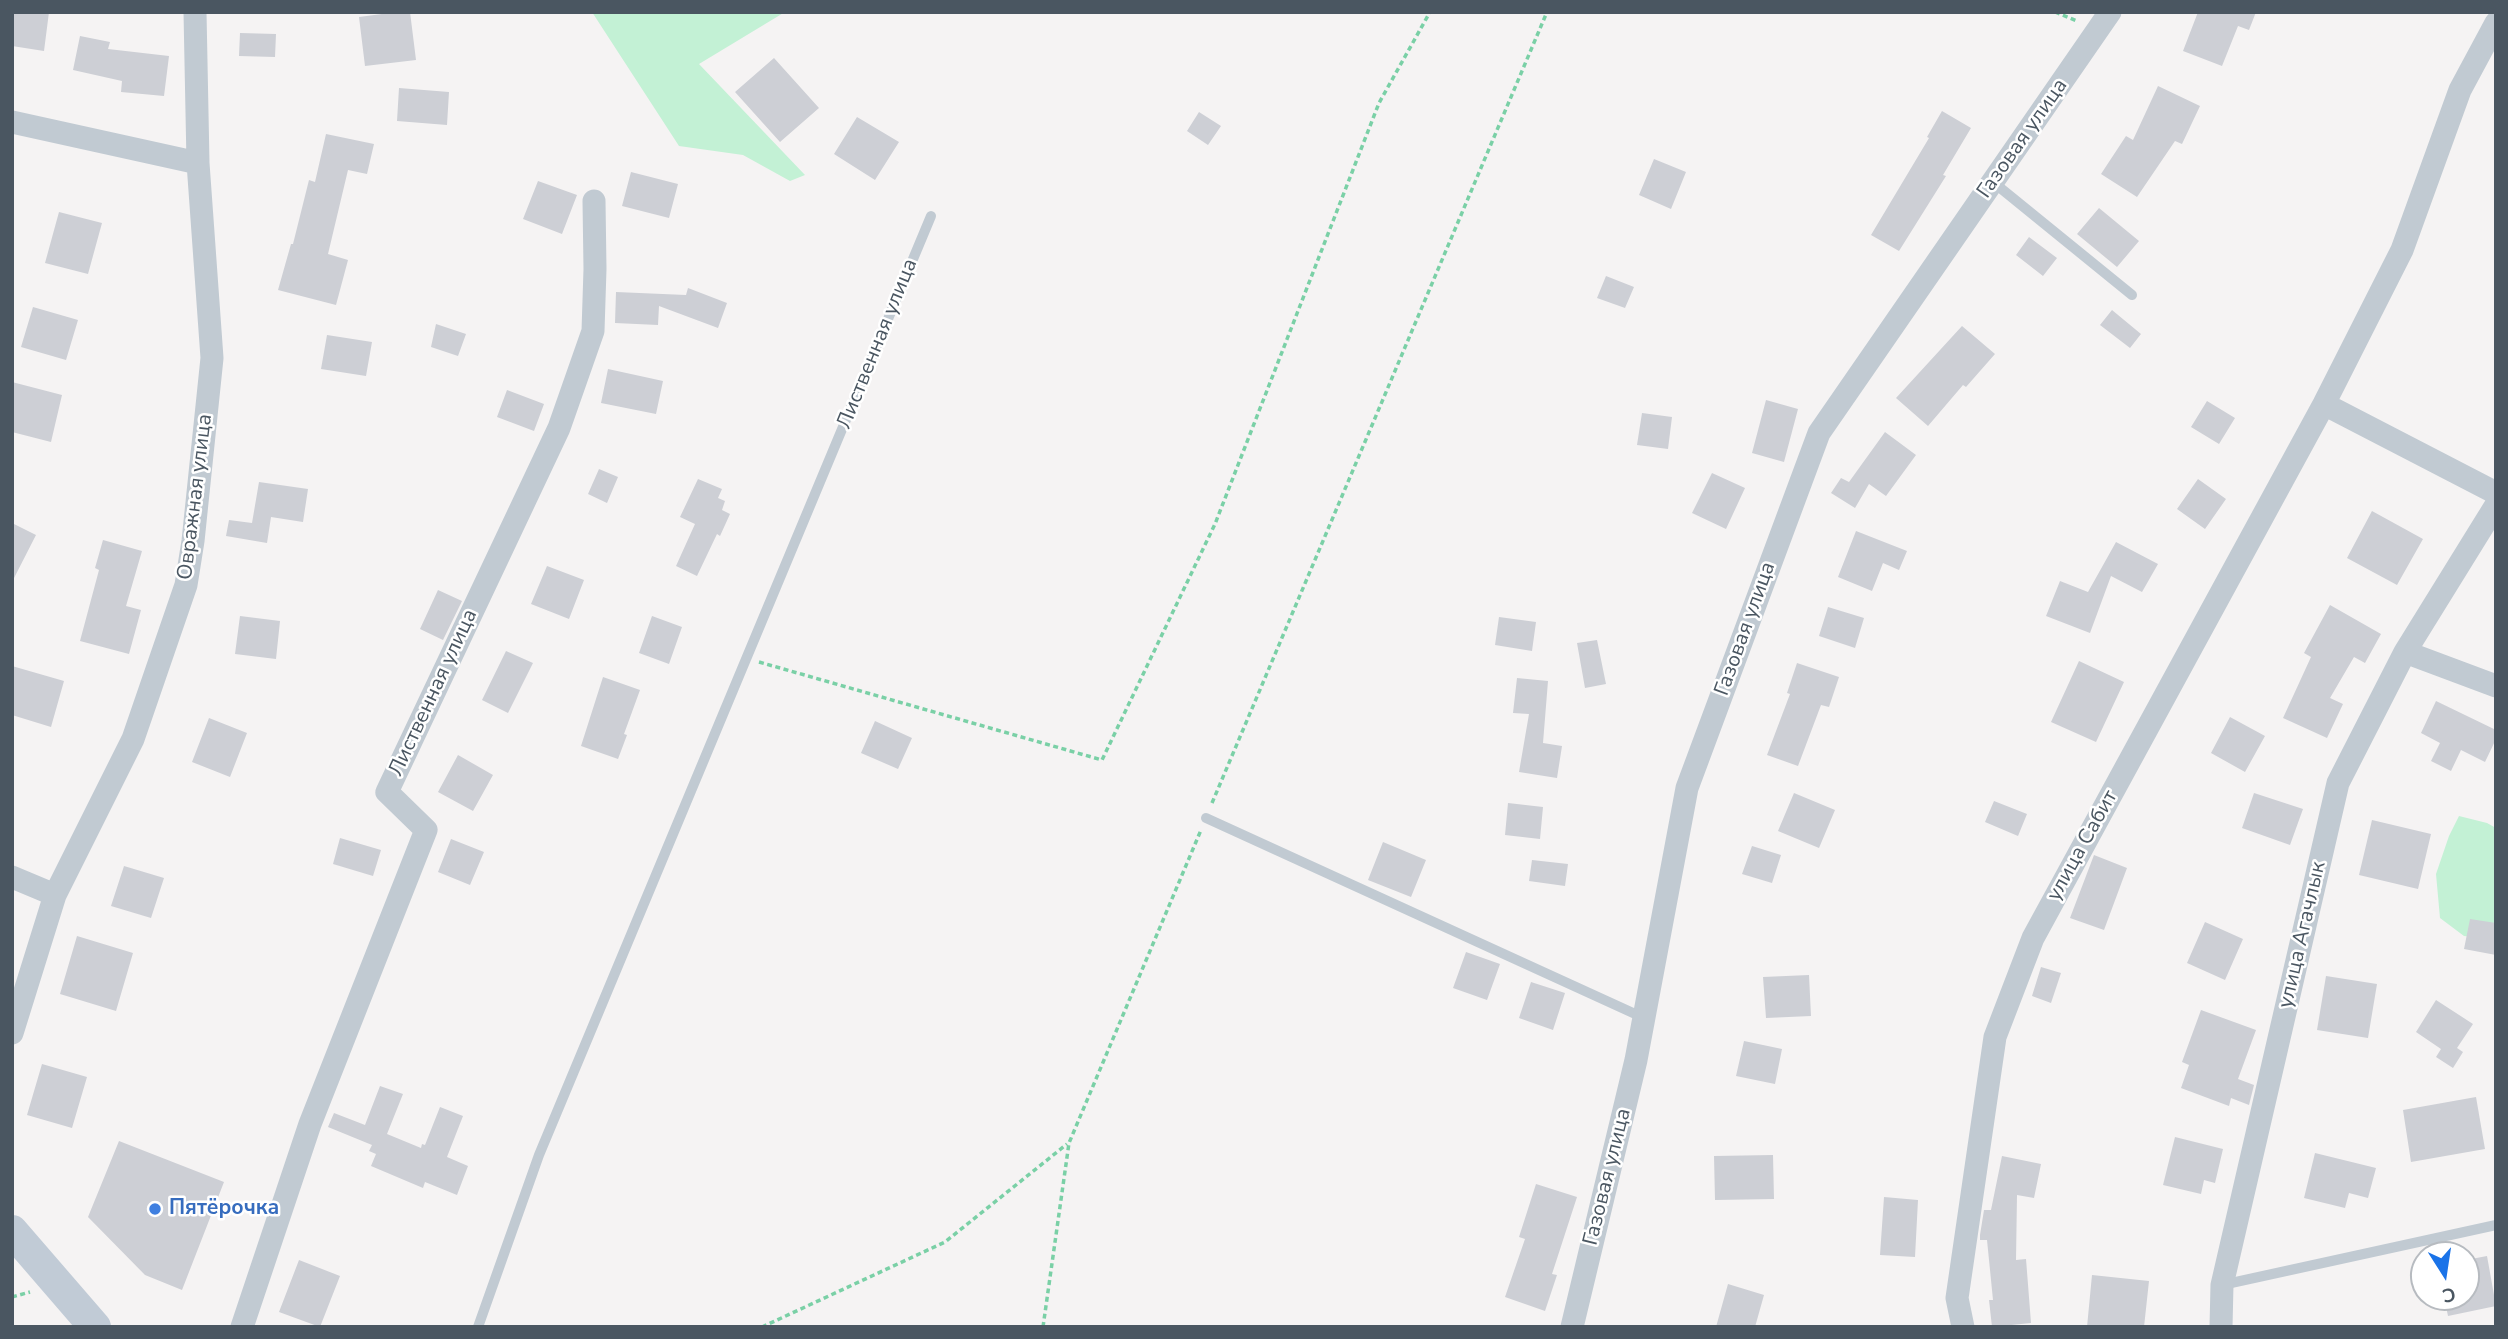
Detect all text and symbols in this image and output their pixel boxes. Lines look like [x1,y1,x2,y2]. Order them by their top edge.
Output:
street label: Газовая улица [1972,74,2074,204]
street label: Лиственная улица [832,255,924,433]
street label: Овражная улица [173,413,219,581]
street label: Газовая улица [1710,559,1782,699]
street label: Лиственная улица [384,606,484,780]
street label: улица Сабит [2042,786,2124,906]
street label: улица Агачлык [2274,859,2332,1011]
street label: Газовая улица [1579,1106,1637,1248]
place label: Пятёрочка [169,1196,279,1222]
marker: Пятёрочка [147,1201,163,1217]
north arrow [2410,1241,2480,1311]
text: С [2440,1281,2458,1309]

